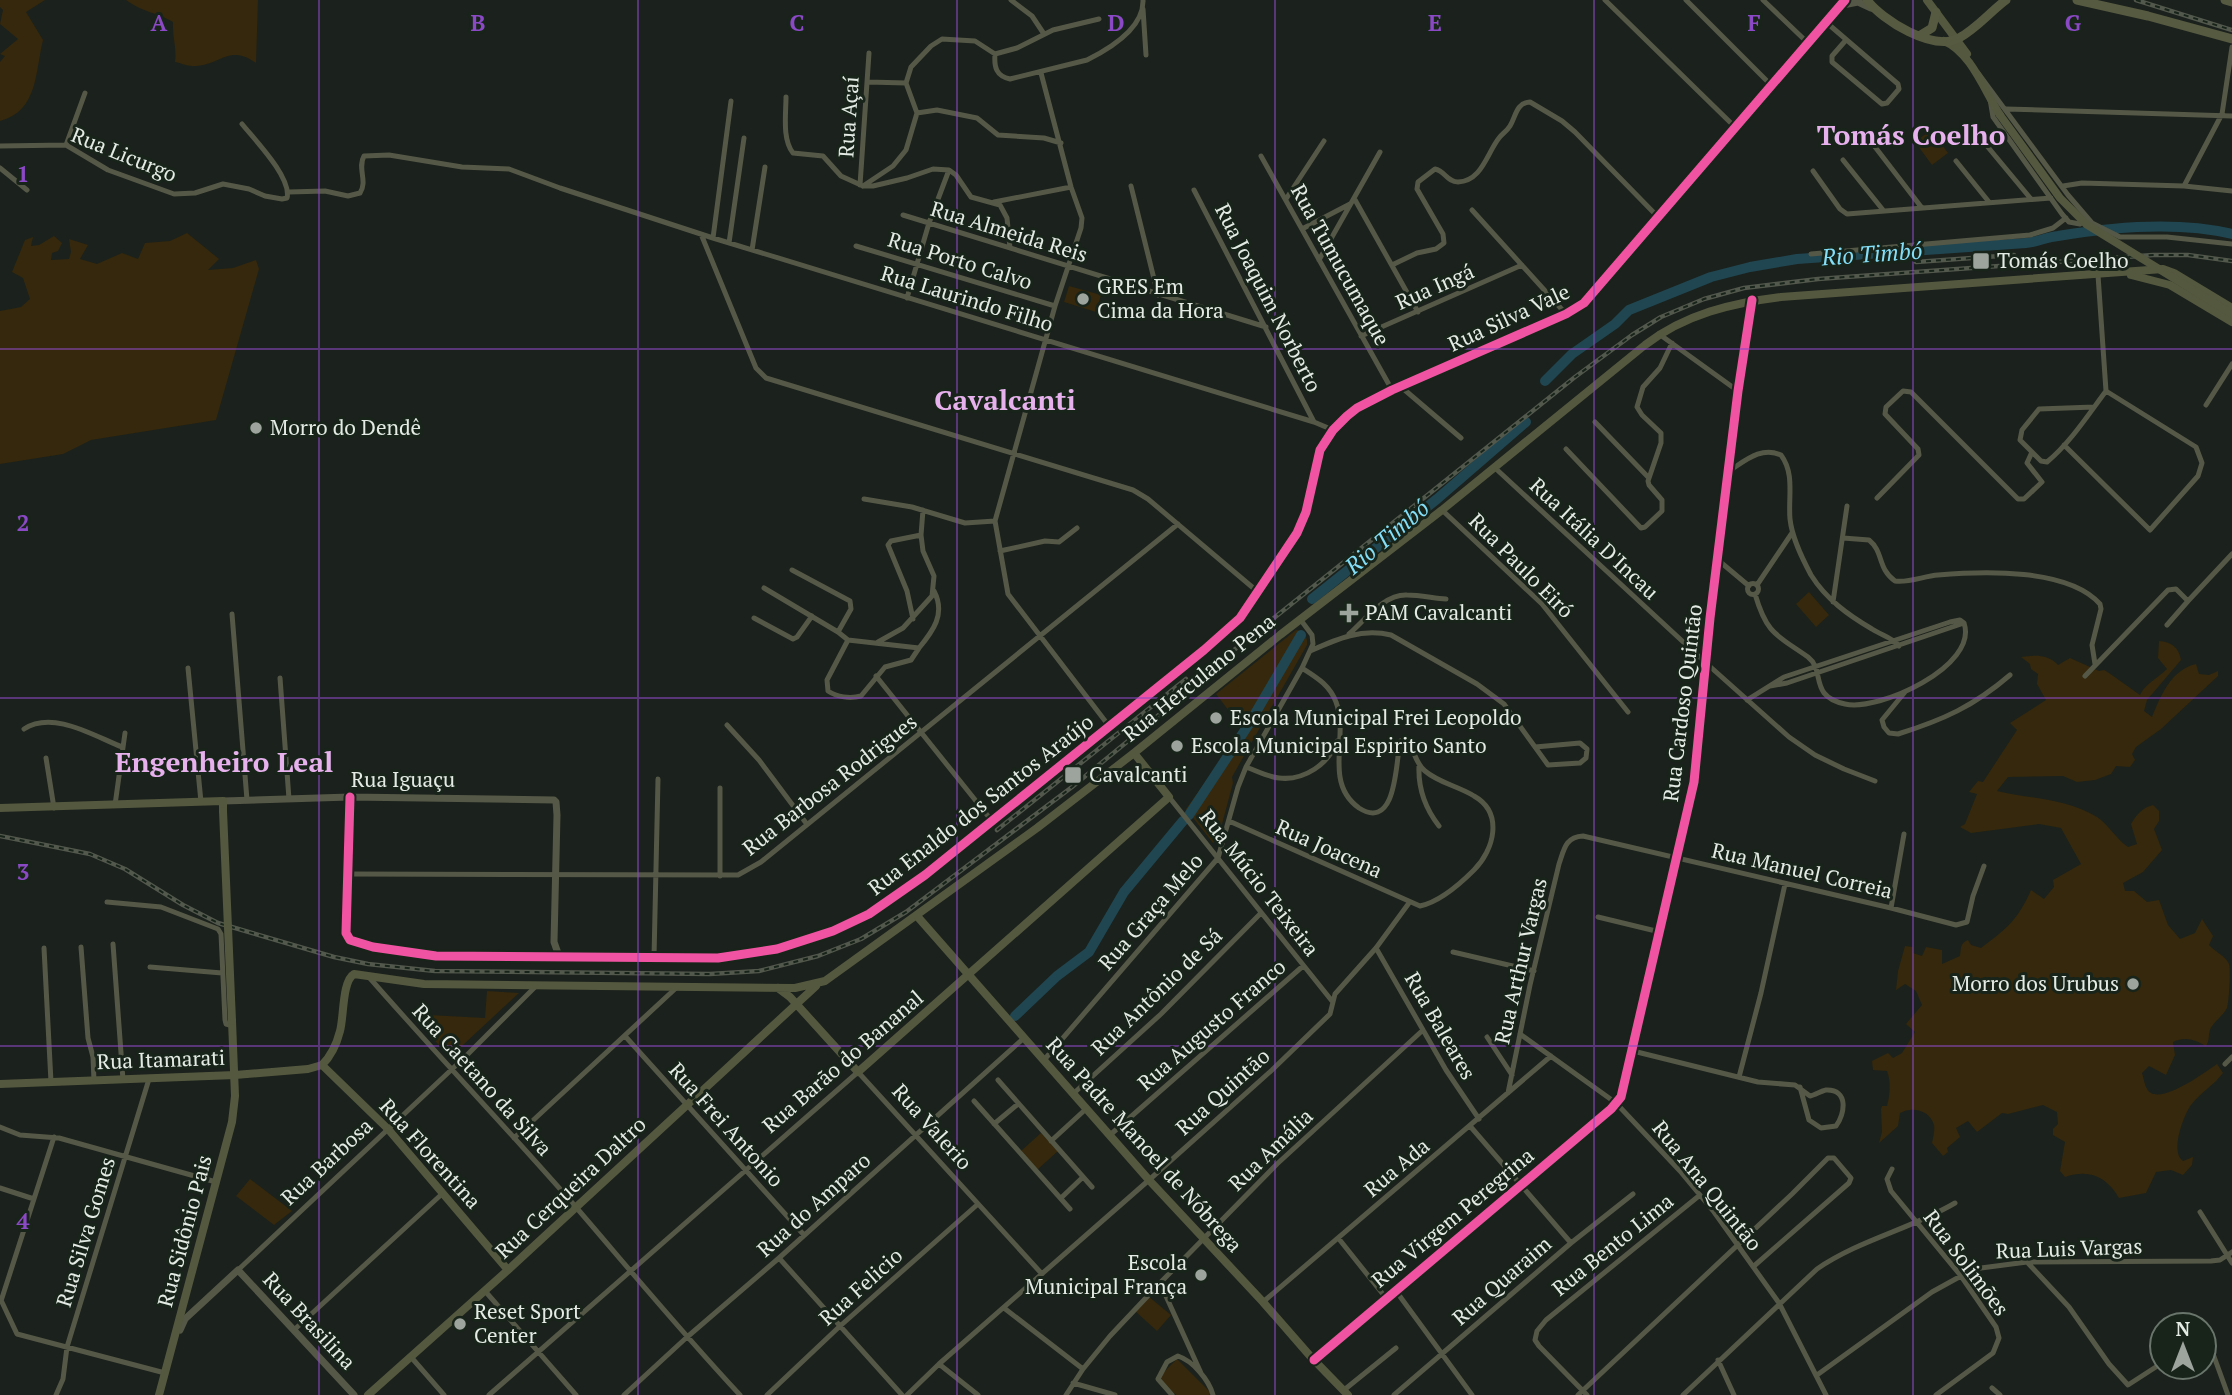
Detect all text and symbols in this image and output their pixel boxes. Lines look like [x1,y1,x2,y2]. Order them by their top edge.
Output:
text: A [151,7,168,38]
text: B [471,7,486,38]
text: C [790,7,805,38]
text: D [1108,7,1125,38]
text: E [1428,7,1442,38]
text: F [1747,7,1761,38]
text: G [2065,7,2082,38]
street label: Rua Açaí [831,75,865,158]
district label: Tomás Coelho [1817,116,2005,153]
street label: Rua Licurgo [67,120,181,188]
text: 1 [17,158,30,189]
street label: Rua Tumucumaque [1285,179,1397,350]
street label: Rua Almeida Reis [927,194,1091,268]
street label: Rua Joaquim Norberto [1209,198,1329,397]
street label: Rua Porto Calvo [885,225,1036,295]
water label: Rio Timbó [1819,234,1924,273]
place label: Tomás Coelho [1997,246,2129,274]
marker: Tomás Coelho [1971,251,1991,271]
street label: Rua Ingá [1391,256,1478,316]
street label: Rua Laurindo Filho [878,259,1057,338]
place label: GRES Em Cima da Hora [1097,272,1224,324]
street label: Rua Silva Vale [1443,277,1574,357]
marker: GRES Em Cima da Hora [1075,291,1091,307]
district label: Cavalcanti [934,381,1076,418]
place label: Morro do Dendê [270,413,421,441]
marker: Morro do Dendê [248,420,264,436]
street label: Rua Itália D'Incau [1524,471,1665,605]
water label: Rio Timbó [1337,492,1436,582]
text: 2 [17,507,30,538]
street label: Rua Paulo Eiró [1463,507,1580,624]
place label: PAM Cavalcanti [1365,598,1512,626]
marker: PAM Cavalcanti [1339,603,1359,623]
street label: Rua Cardoso Quintão [1656,603,1708,803]
street label: Rua Herculano Pena [1116,607,1281,747]
place label: Escola Municipal Frei Leopoldo [1230,703,1522,731]
street label: Rua Barbosa Rodrigues [736,707,922,861]
street label: Rua Enaldo dos Santos Araújo [862,707,1099,901]
marker: Escola Municipal Frei Leopoldo [1208,710,1224,726]
place label: Escola Municipal Espirito Santo [1191,731,1487,759]
marker: Escola Municipal Espirito Santo [1169,738,1185,754]
district label: Engenheiro Leal [115,743,333,780]
place label: Cavalcanti [1089,760,1188,788]
street label: Rua Iguaçu [351,765,455,793]
marker: Cavalcanti [1063,765,1083,785]
street label: Rua Múcio Teixeira [1194,803,1326,962]
street label: Rua Joacena [1272,812,1387,884]
street label: Rua Manuel Correia [1709,836,1896,905]
street label: Rua Graça Melo [1092,847,1209,976]
text: 3 [17,856,30,887]
street label: Rua Arthur Vargas [1487,875,1553,1047]
street label: Rua Antônio de Sá [1085,921,1228,1061]
street label: Rua Augusto Franco [1131,952,1291,1096]
street label: Rua Baleares [1399,967,1483,1084]
place label: Morro dos Urubus [1952,969,2119,997]
marker: Morro dos Urubus [2125,976,2141,992]
street label: Rua Barão do Bananal [756,984,929,1139]
street label: Rua Caetano da Silva [407,997,559,1162]
street label: Rua Padre Manoel de Nóbrega [1040,1031,1249,1258]
street label: Rua Quintão [1169,1042,1275,1141]
street label: Rua Itamarati [96,1043,226,1075]
street label: Rua Frei Antonio [663,1056,790,1193]
street label: Rua Valerio [887,1077,979,1175]
street label: Rua Florentina [374,1092,488,1215]
street label: Rua Amália [1222,1102,1319,1197]
street label: Rua Cerqueira Daltro [489,1110,652,1264]
street label: Rua Barbosa [275,1111,378,1211]
street label: Rua Ana Quintão [1647,1115,1769,1256]
street label: Rua Ada [1358,1131,1435,1203]
street label: Rua Virgem Peregrina [1365,1141,1540,1293]
street label: Rua do Amparo [751,1146,876,1263]
street label: Rua Sidônio Pais [150,1152,218,1310]
street label: Rua Silva Gomes [49,1153,121,1310]
street label: Rua Bento Lima [1546,1186,1679,1302]
street label: Rua Solimões [1918,1204,2016,1321]
text: 4 [17,1205,30,1236]
street label: Rua Quaraim [1446,1230,1557,1331]
street label: Rua Luis Vargas [1995,1231,2143,1265]
street label: Rua Felicio [813,1241,908,1331]
place label: Escola Municipal França [1025,1248,1187,1300]
street label: Rua Brasilina [257,1265,362,1375]
marker: Escola Municipal França [1193,1267,1209,1283]
place label: Reset Sport Center [474,1297,581,1349]
north arrow [2148,1311,2218,1381]
marker: Reset Sport Center [452,1316,468,1332]
text: N [2176,1316,2191,1341]

